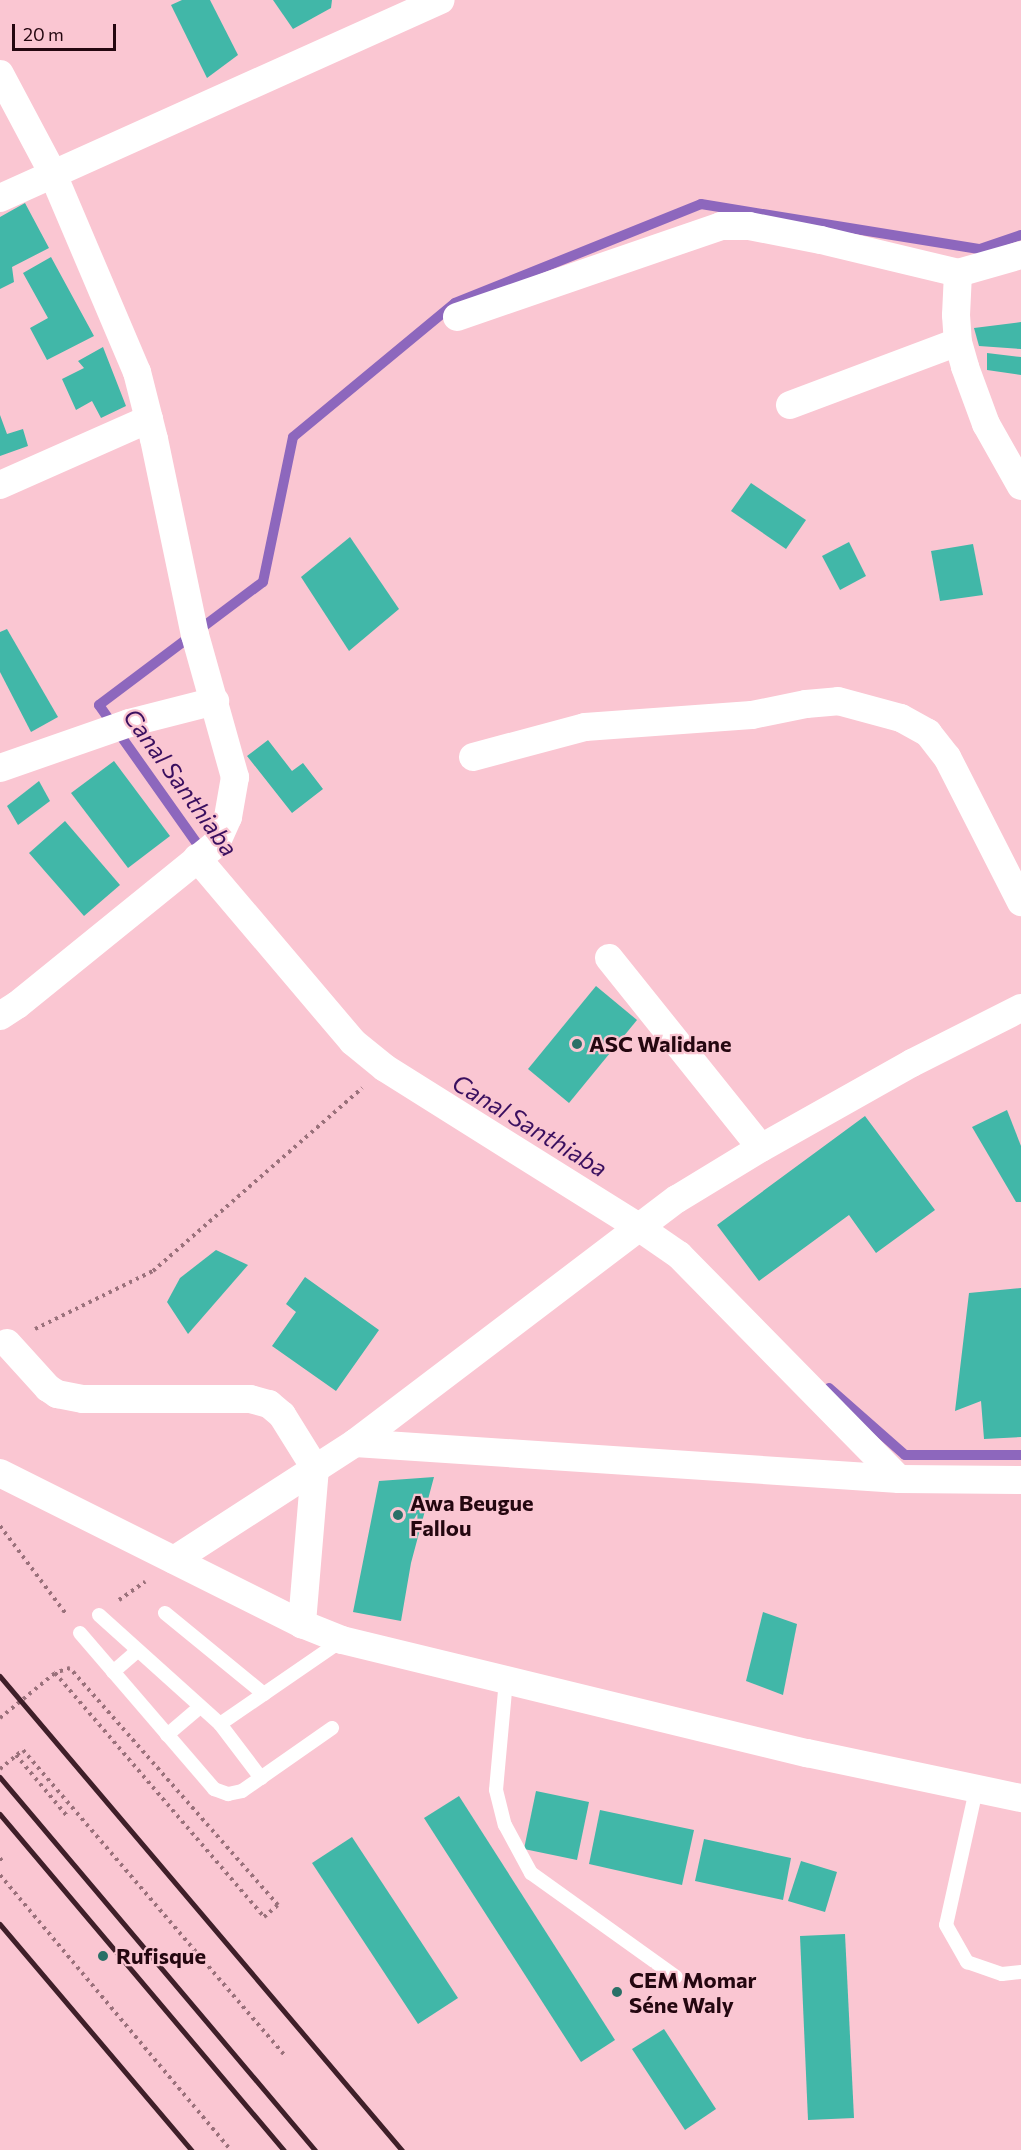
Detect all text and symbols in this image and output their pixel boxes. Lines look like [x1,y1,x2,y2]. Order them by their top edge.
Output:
scale bar [15,12,118,50]
text: 20 m [23,23,64,45]
water label: Canal Santhiaba [118,703,244,861]
place label: ASC Walidane [589,1031,732,1057]
marker: ASC Walidane [570,1037,584,1051]
water label: Canal Santhiaba [447,1067,613,1183]
place label: Awa Beugue Fallou [410,1489,534,1540]
marker: Awa Beugue Fallou [391,1508,405,1522]
place label: Rufisque [116,1943,206,1969]
marker: Rufisque [94,1947,112,1965]
place label: CEM Momar Séne Waly [629,1966,757,2018]
marker: CEM Momar Séne Waly [610,1985,624,1999]

